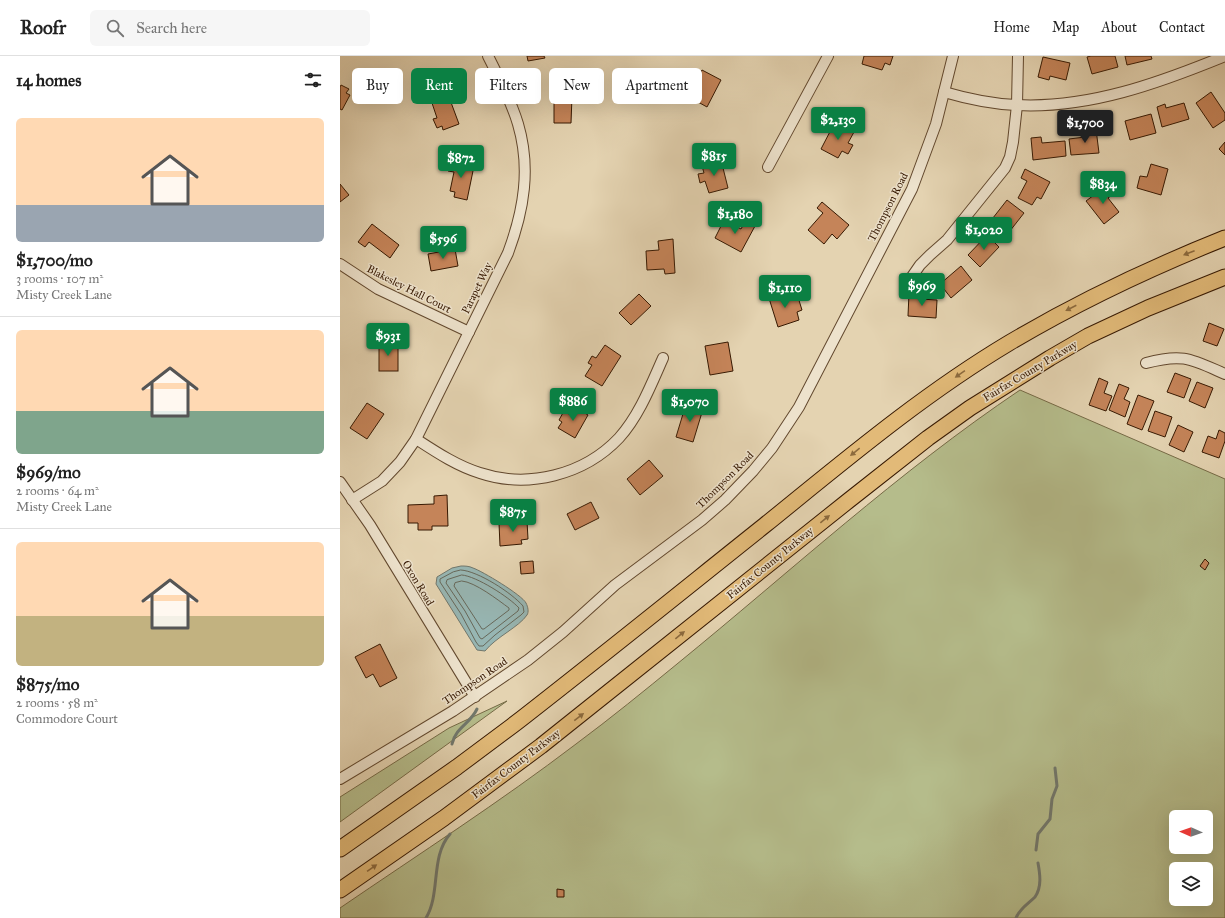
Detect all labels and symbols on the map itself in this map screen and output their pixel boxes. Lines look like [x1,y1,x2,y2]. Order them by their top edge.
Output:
pin: $2,130 [805,107,871,141]
pin: $1,700 [1052,110,1118,144]
pin: $815 [690,143,738,177]
pin: $872 [437,145,485,179]
street label: Thompson Road [865,170,911,244]
pin: $834 [1079,171,1127,205]
pin: $1,180 [702,201,768,235]
pin: $1,020 [951,217,1017,251]
pin: $596 [419,226,467,260]
one-way arrow [1182,250,1194,256]
street label: Parapet Way [459,259,495,316]
street label: Blakesley Hall Court [365,262,453,316]
pin: $969 [898,273,946,307]
pin: $1,110 [752,275,818,309]
one-way arrow [1065,305,1077,311]
pin: $931 [364,323,412,357]
street label: Fairfax County Parkway [981,337,1080,404]
one-way arrow [954,370,965,378]
pin: $886 [549,388,597,422]
pin: $1,070 [657,389,723,423]
one-way arrow [850,447,861,456]
street label: Thompson Road [694,448,757,511]
pin: $875 [489,499,537,533]
one-way arrow [820,515,831,523]
street label: Fairfax County Parkway [724,524,816,602]
street label: Oxon Road [399,558,437,608]
one-way arrow [675,631,686,640]
street label: Thompson Road [440,654,510,707]
one-way arrow [573,712,584,721]
street label: Fairfax County Parkway [469,726,563,802]
north arrow [1169,810,1213,854]
one-way arrow [367,864,377,872]

